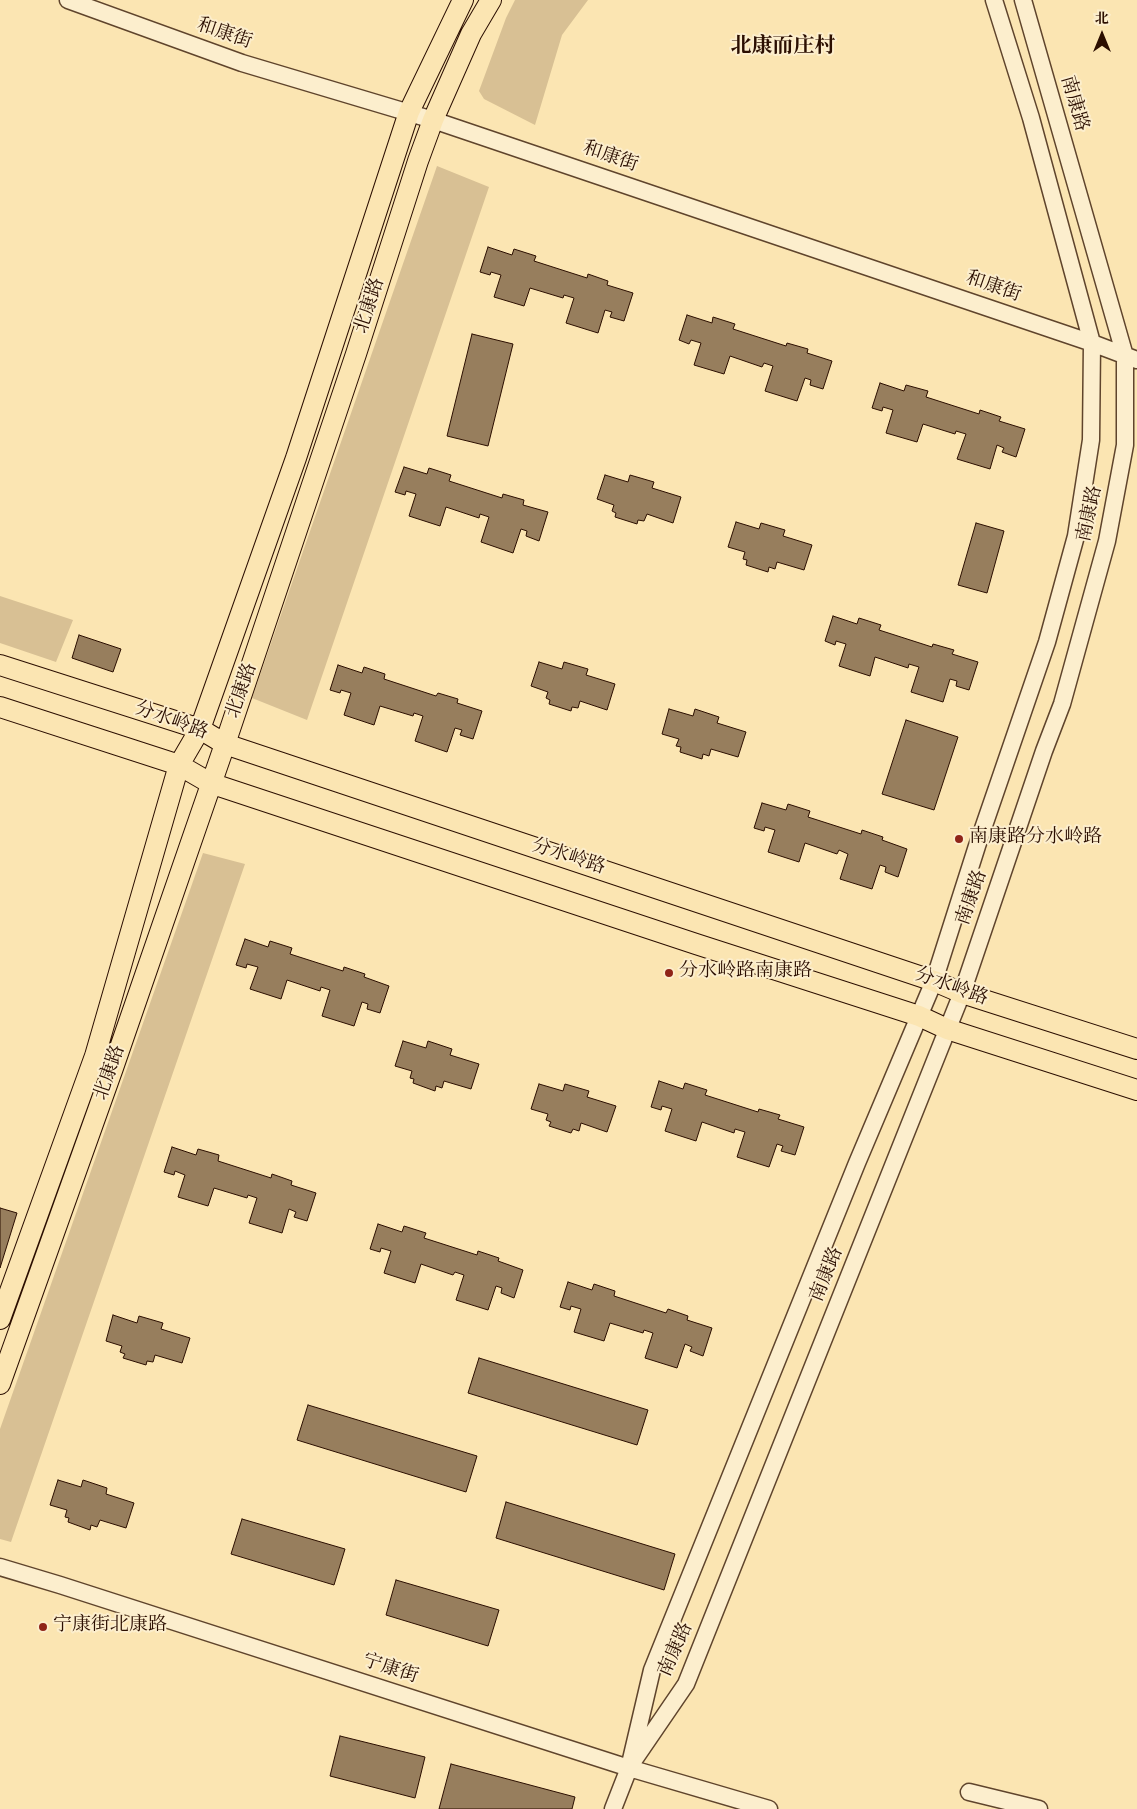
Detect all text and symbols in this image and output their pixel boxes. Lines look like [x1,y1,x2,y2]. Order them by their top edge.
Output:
north arrow [1077,10,1127,60]
text: 北 [1095,10,1109,29]
street label: 和康街 [193,15,255,55]
district label: 北康而庄村 [731,35,835,61]
street label: 南康路 [1054,73,1092,135]
street label: 和康街 [579,138,641,178]
street label: 和康街 [962,268,1024,308]
street label: 北康路 [351,275,391,337]
street label: 南康路 [1074,484,1108,544]
street label: 北康路 [223,660,263,722]
street label: 分水岭路 [131,698,211,746]
place label: 南康路分水岭路 [969,828,1102,850]
marker: 南康路分水岭路 [953,833,965,845]
street label: 分水岭路 [528,835,608,881]
street label: 南康路 [953,867,993,929]
place label: 分水岭路南康路 [679,962,812,984]
street label: 分水岭路 [911,964,991,1012]
marker: 分水岭路南康路 [663,967,675,979]
street label: 北康路 [91,1042,131,1104]
street label: 南康路 [807,1244,849,1306]
place label: 宁康街北康路 [53,1616,167,1638]
street label: 南康路 [655,1619,699,1681]
marker: 宁康街北康路 [37,1621,49,1633]
street label: 宁康街 [359,1650,421,1690]

